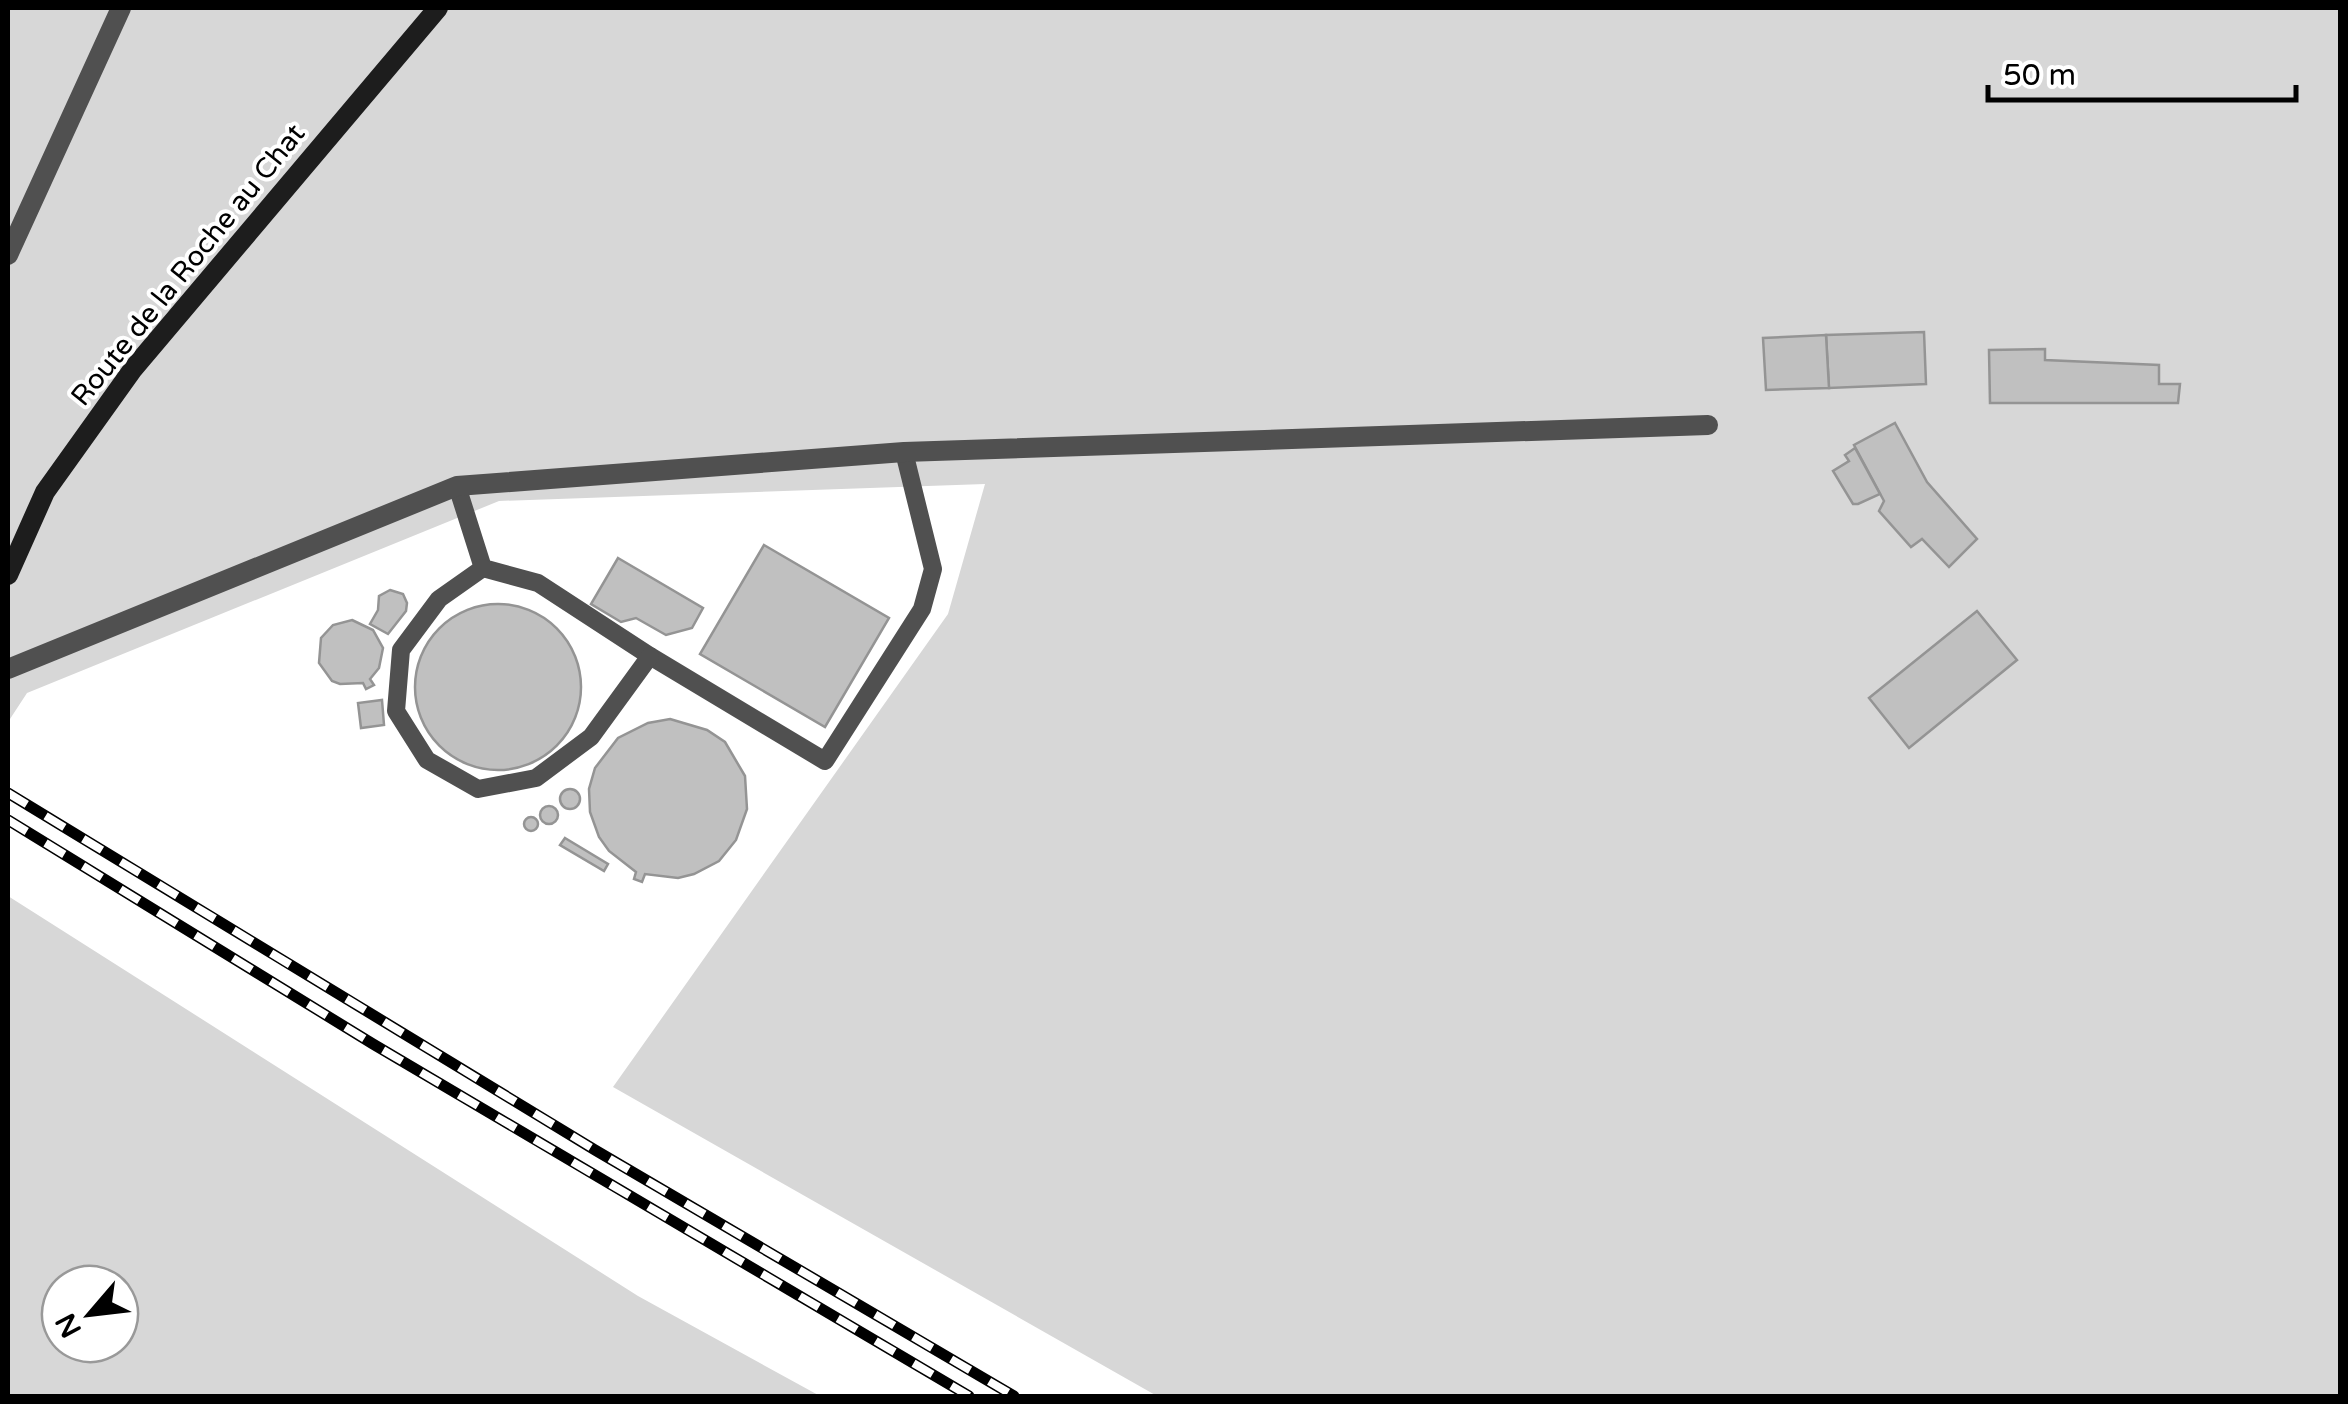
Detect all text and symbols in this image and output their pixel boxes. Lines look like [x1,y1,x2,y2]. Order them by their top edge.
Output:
scale bar [1988,40,2296,102]
text: 50 m [2003,57,2076,94]
street label: Route de la Roche au Chat [64,117,312,413]
north arrow [40,1264,140,1364]
text: N [49,1307,89,1343]

